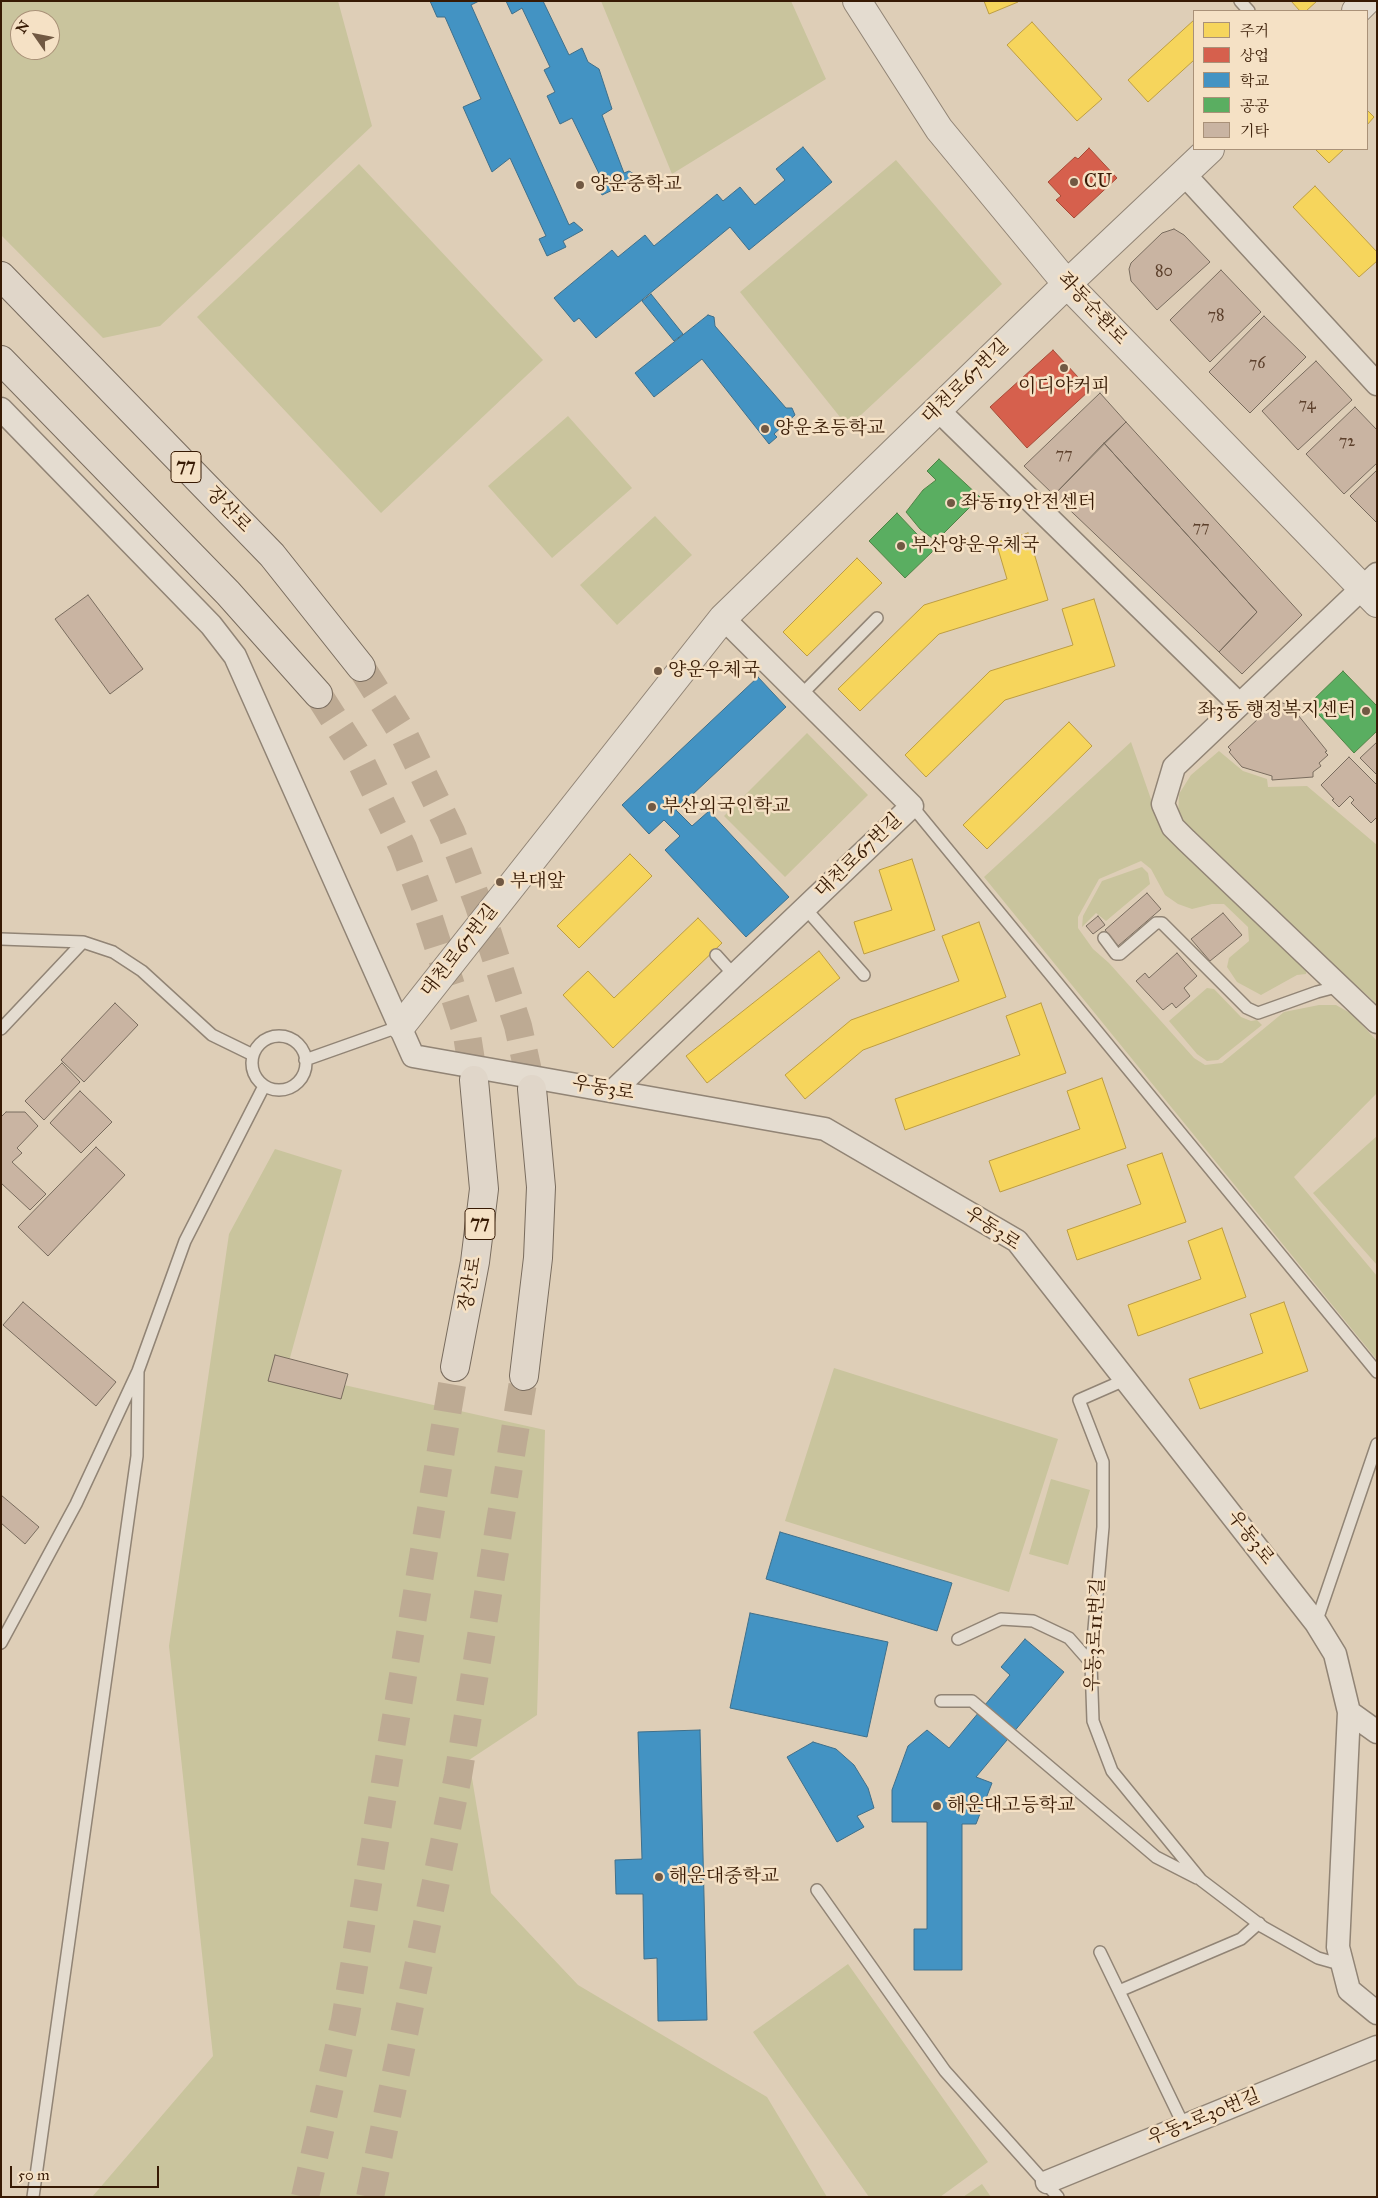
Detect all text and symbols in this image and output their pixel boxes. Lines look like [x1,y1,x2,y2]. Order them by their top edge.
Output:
north arrow [10,10,60,60]
legend [1193,10,1368,150]
text: N [12,17,33,37]
text: 주거 [1240,22,1269,40]
text: 상업 [1240,47,1269,65]
text: 학교 [1240,72,1269,90]
text: 공공 [1240,97,1269,115]
text: 기타 [1240,122,1269,140]
place label: CU [1084,171,1112,193]
place label: 양운중학교 [590,174,682,196]
marker: CU [1068,176,1080,188]
marker: 양운중학교 [574,179,586,191]
house number: 80 [1155,262,1173,282]
street label: 좌동순환로 [1052,268,1132,350]
house number: 78 [1207,306,1225,326]
street label: 대천로67번길 [918,335,1014,429]
house number: 76 [1249,354,1265,374]
marker: 이디야커피 [1058,362,1070,374]
place label: 이디야커피 [1018,376,1110,398]
house number: 74 [1298,395,1316,415]
place label: 양운초등학교 [775,418,885,440]
marker: 양운초등학교 [759,423,771,435]
house number: 72 [1339,432,1355,452]
house number: 77 [1055,445,1073,465]
road number: 77 [171,452,201,482]
street label: 장산로 [201,482,255,538]
place label: 좌동119안전센터 [961,492,1096,514]
marker: 좌동119안전센터 [945,497,957,509]
house number: 77 [1192,518,1210,538]
place label: 부산양운우체국 [911,535,1039,557]
marker: 부산양운우체국 [895,540,907,552]
place label: 양운우체국 [668,660,760,682]
marker: 양운우체국 [652,665,664,677]
place label: 좌3동 행정복지센터 [1197,700,1356,722]
marker: 좌3동 행정복지센터 [1360,705,1372,717]
place label: 부산외국인학교 [662,796,790,818]
marker: 부산외국인학교 [646,801,658,813]
street label: 대천로67번길 [811,809,907,903]
place label: 부대앞 [510,871,565,893]
marker: 부대앞 [494,876,506,888]
street label: 대천로67번길 [417,900,503,1002]
street label: 우동3로 [570,1072,636,1106]
street label: 우동3로 [960,1202,1024,1256]
road number: 77 [465,1208,495,1240]
street label: 장산로 [455,1255,487,1313]
street label: 우동3로 [1222,1506,1278,1570]
street label: 우동3로11번길 [1082,1577,1110,1693]
place label: 해운대고등학교 [947,1795,1075,1817]
marker: 해운대고등학교 [931,1800,943,1812]
place label: 해운대중학교 [669,1866,779,1888]
marker: 해운대중학교 [653,1871,665,1883]
street label: 우동2로30번길 [1144,2085,1264,2151]
scale bar [12,2156,161,2188]
text: 50 m [18,2166,50,2184]

